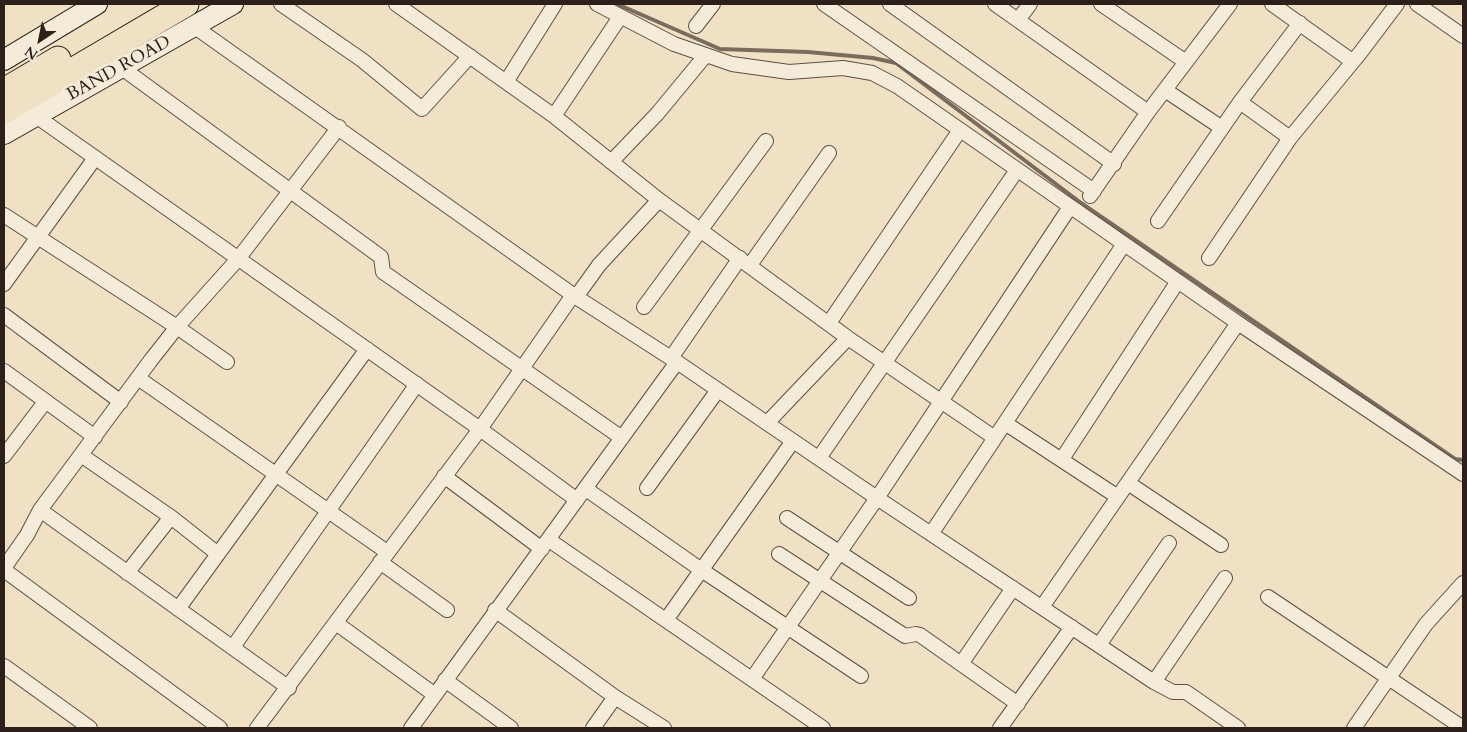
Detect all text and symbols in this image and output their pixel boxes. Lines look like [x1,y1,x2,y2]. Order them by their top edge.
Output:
north arrow [15,15,65,65]
street label: BAND ROAD [63,32,175,106]
text: N [21,42,42,64]

